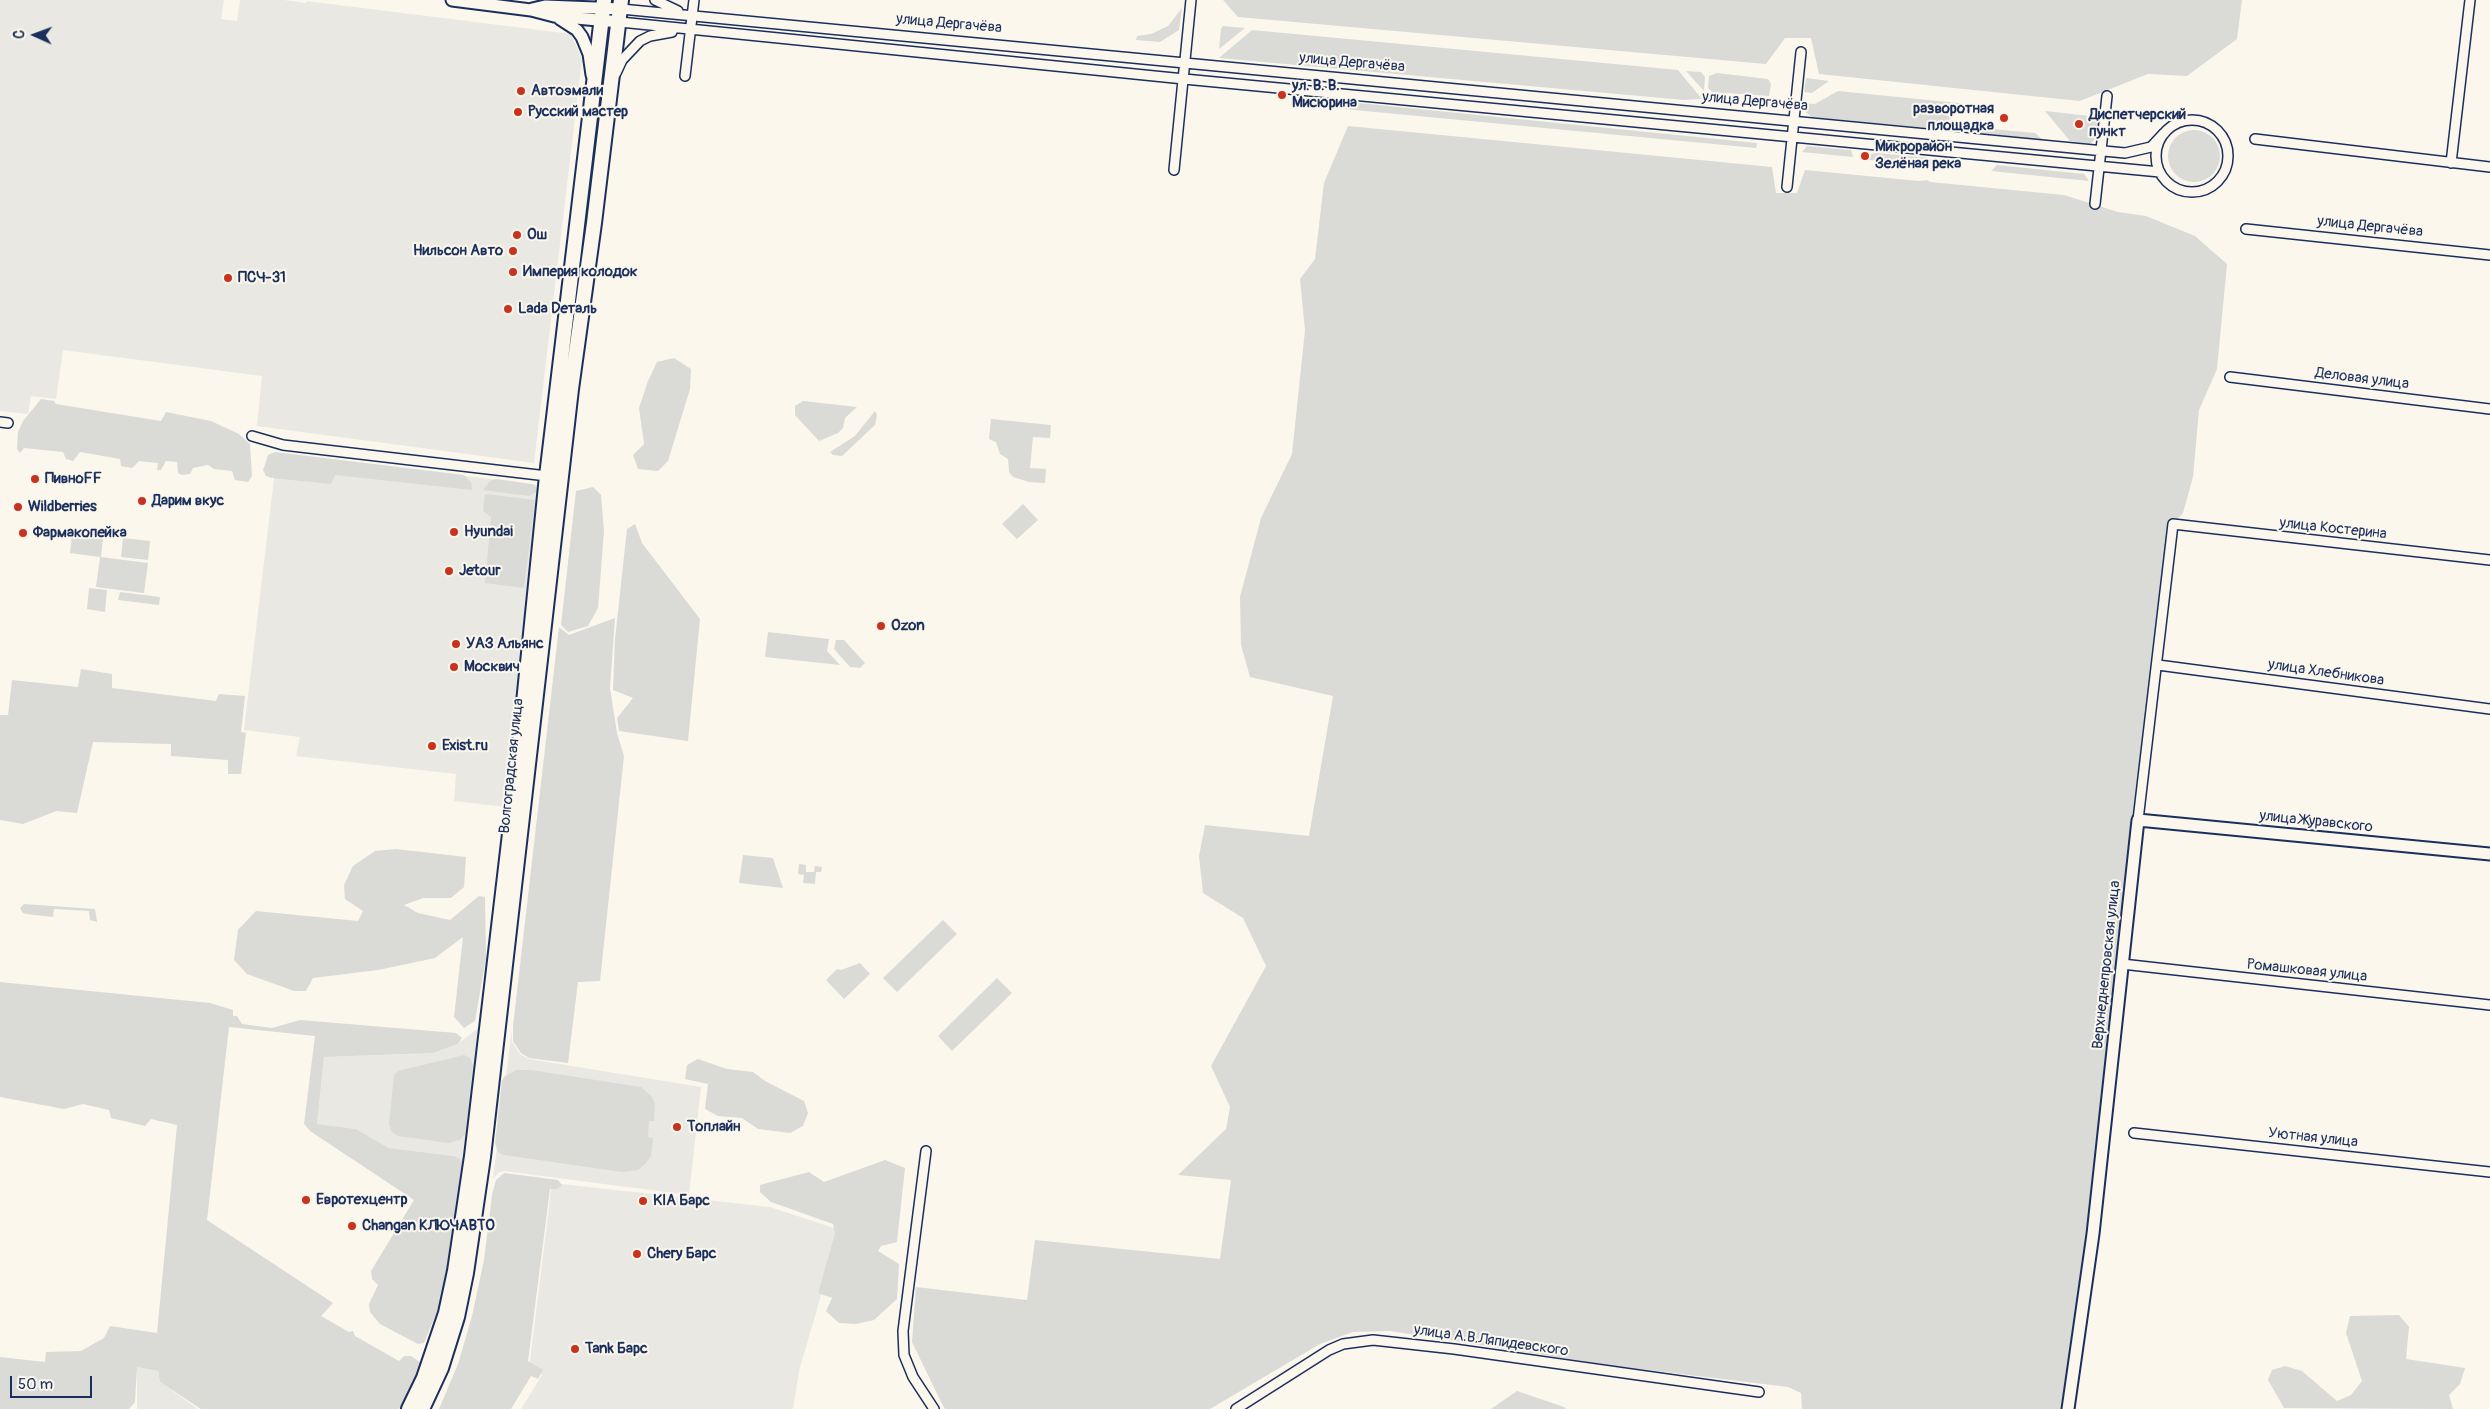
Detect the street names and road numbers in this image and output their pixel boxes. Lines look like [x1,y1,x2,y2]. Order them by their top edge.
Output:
street label: улица Дергачёва [895,10,1003,38]
street label: улица Дергачёва [1298,49,1406,77]
street label: улица Дергачёва [1701,88,1809,116]
street label: улица Дергачёва [2316,212,2424,242]
street label: Деловая улица [2314,364,2410,394]
street label: улица Костерина [2278,514,2388,544]
street label: улица Хлебникова [2267,656,2385,690]
street label: Волгоградская улица [496,698,528,834]
street label: улица Журавского [2258,807,2374,837]
street label: Верхнеднепровская улица [2089,880,2125,1050]
street label: Ромашковая улица [2246,956,2368,986]
street label: Уютная улица [2267,1124,2359,1152]
street label: улица А.В.Ляпидевского [1412,1321,1570,1361]

